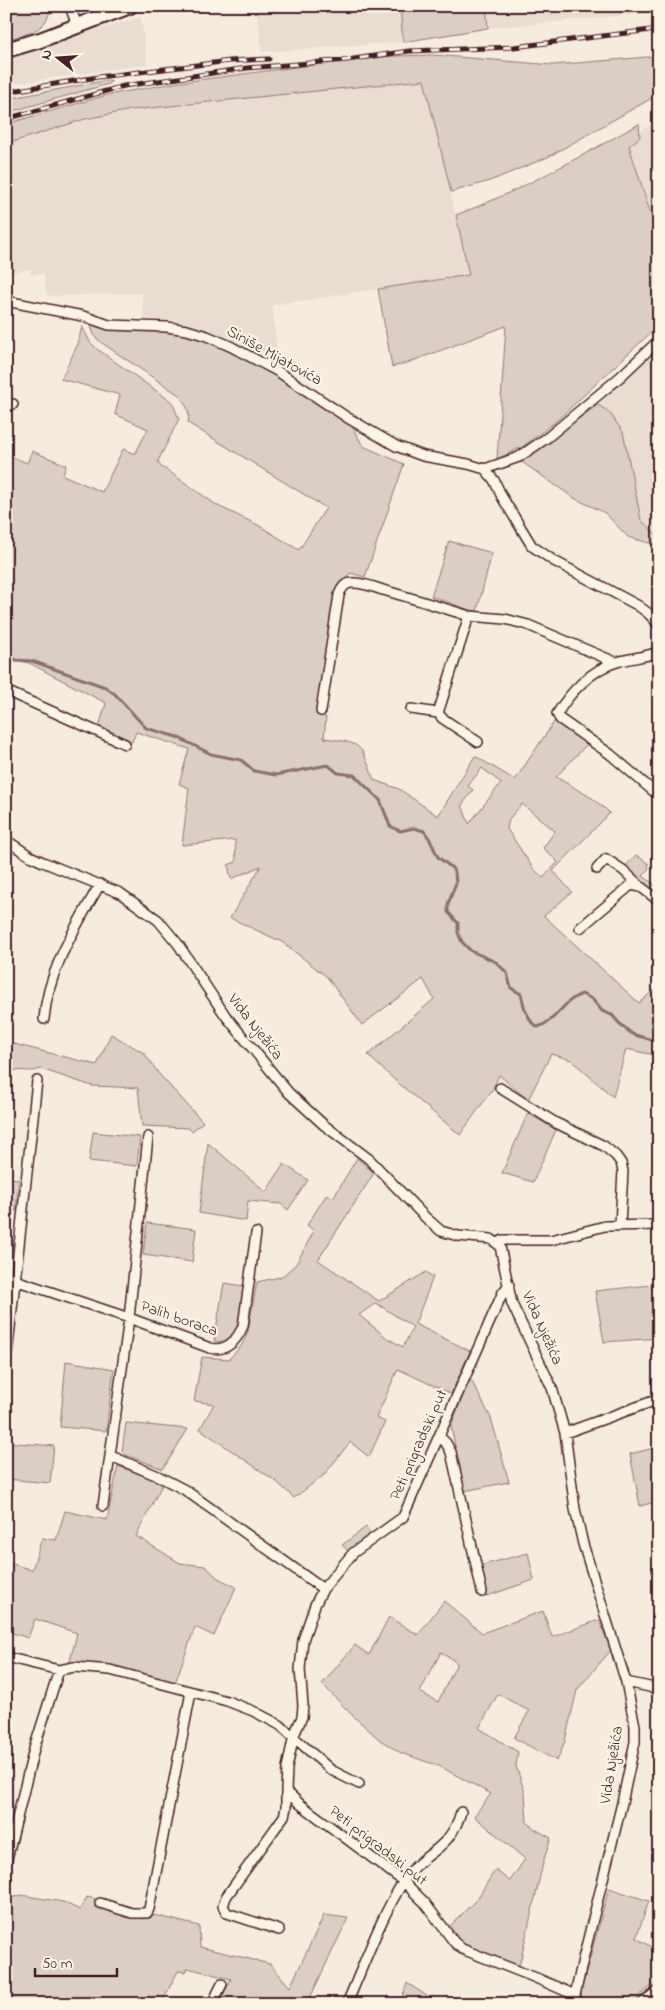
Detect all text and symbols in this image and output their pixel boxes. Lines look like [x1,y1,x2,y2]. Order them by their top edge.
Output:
north arrow [32,32,82,82]
text: N [36,47,58,62]
street label: Siniše Mijatovića [222,320,326,392]
street label: Vida Nježića [221,988,289,1065]
street label: Vida Nježića [515,1286,569,1369]
street label: Palih boraca [137,1295,221,1343]
street label: Peti prigradski put [384,1385,454,1504]
street label: Vida Nježića [594,1724,630,1807]
street label: Peti prigradski put [324,1800,433,1893]
scale bar [35,1945,118,1977]
text: 50 m [42,1953,73,1975]

